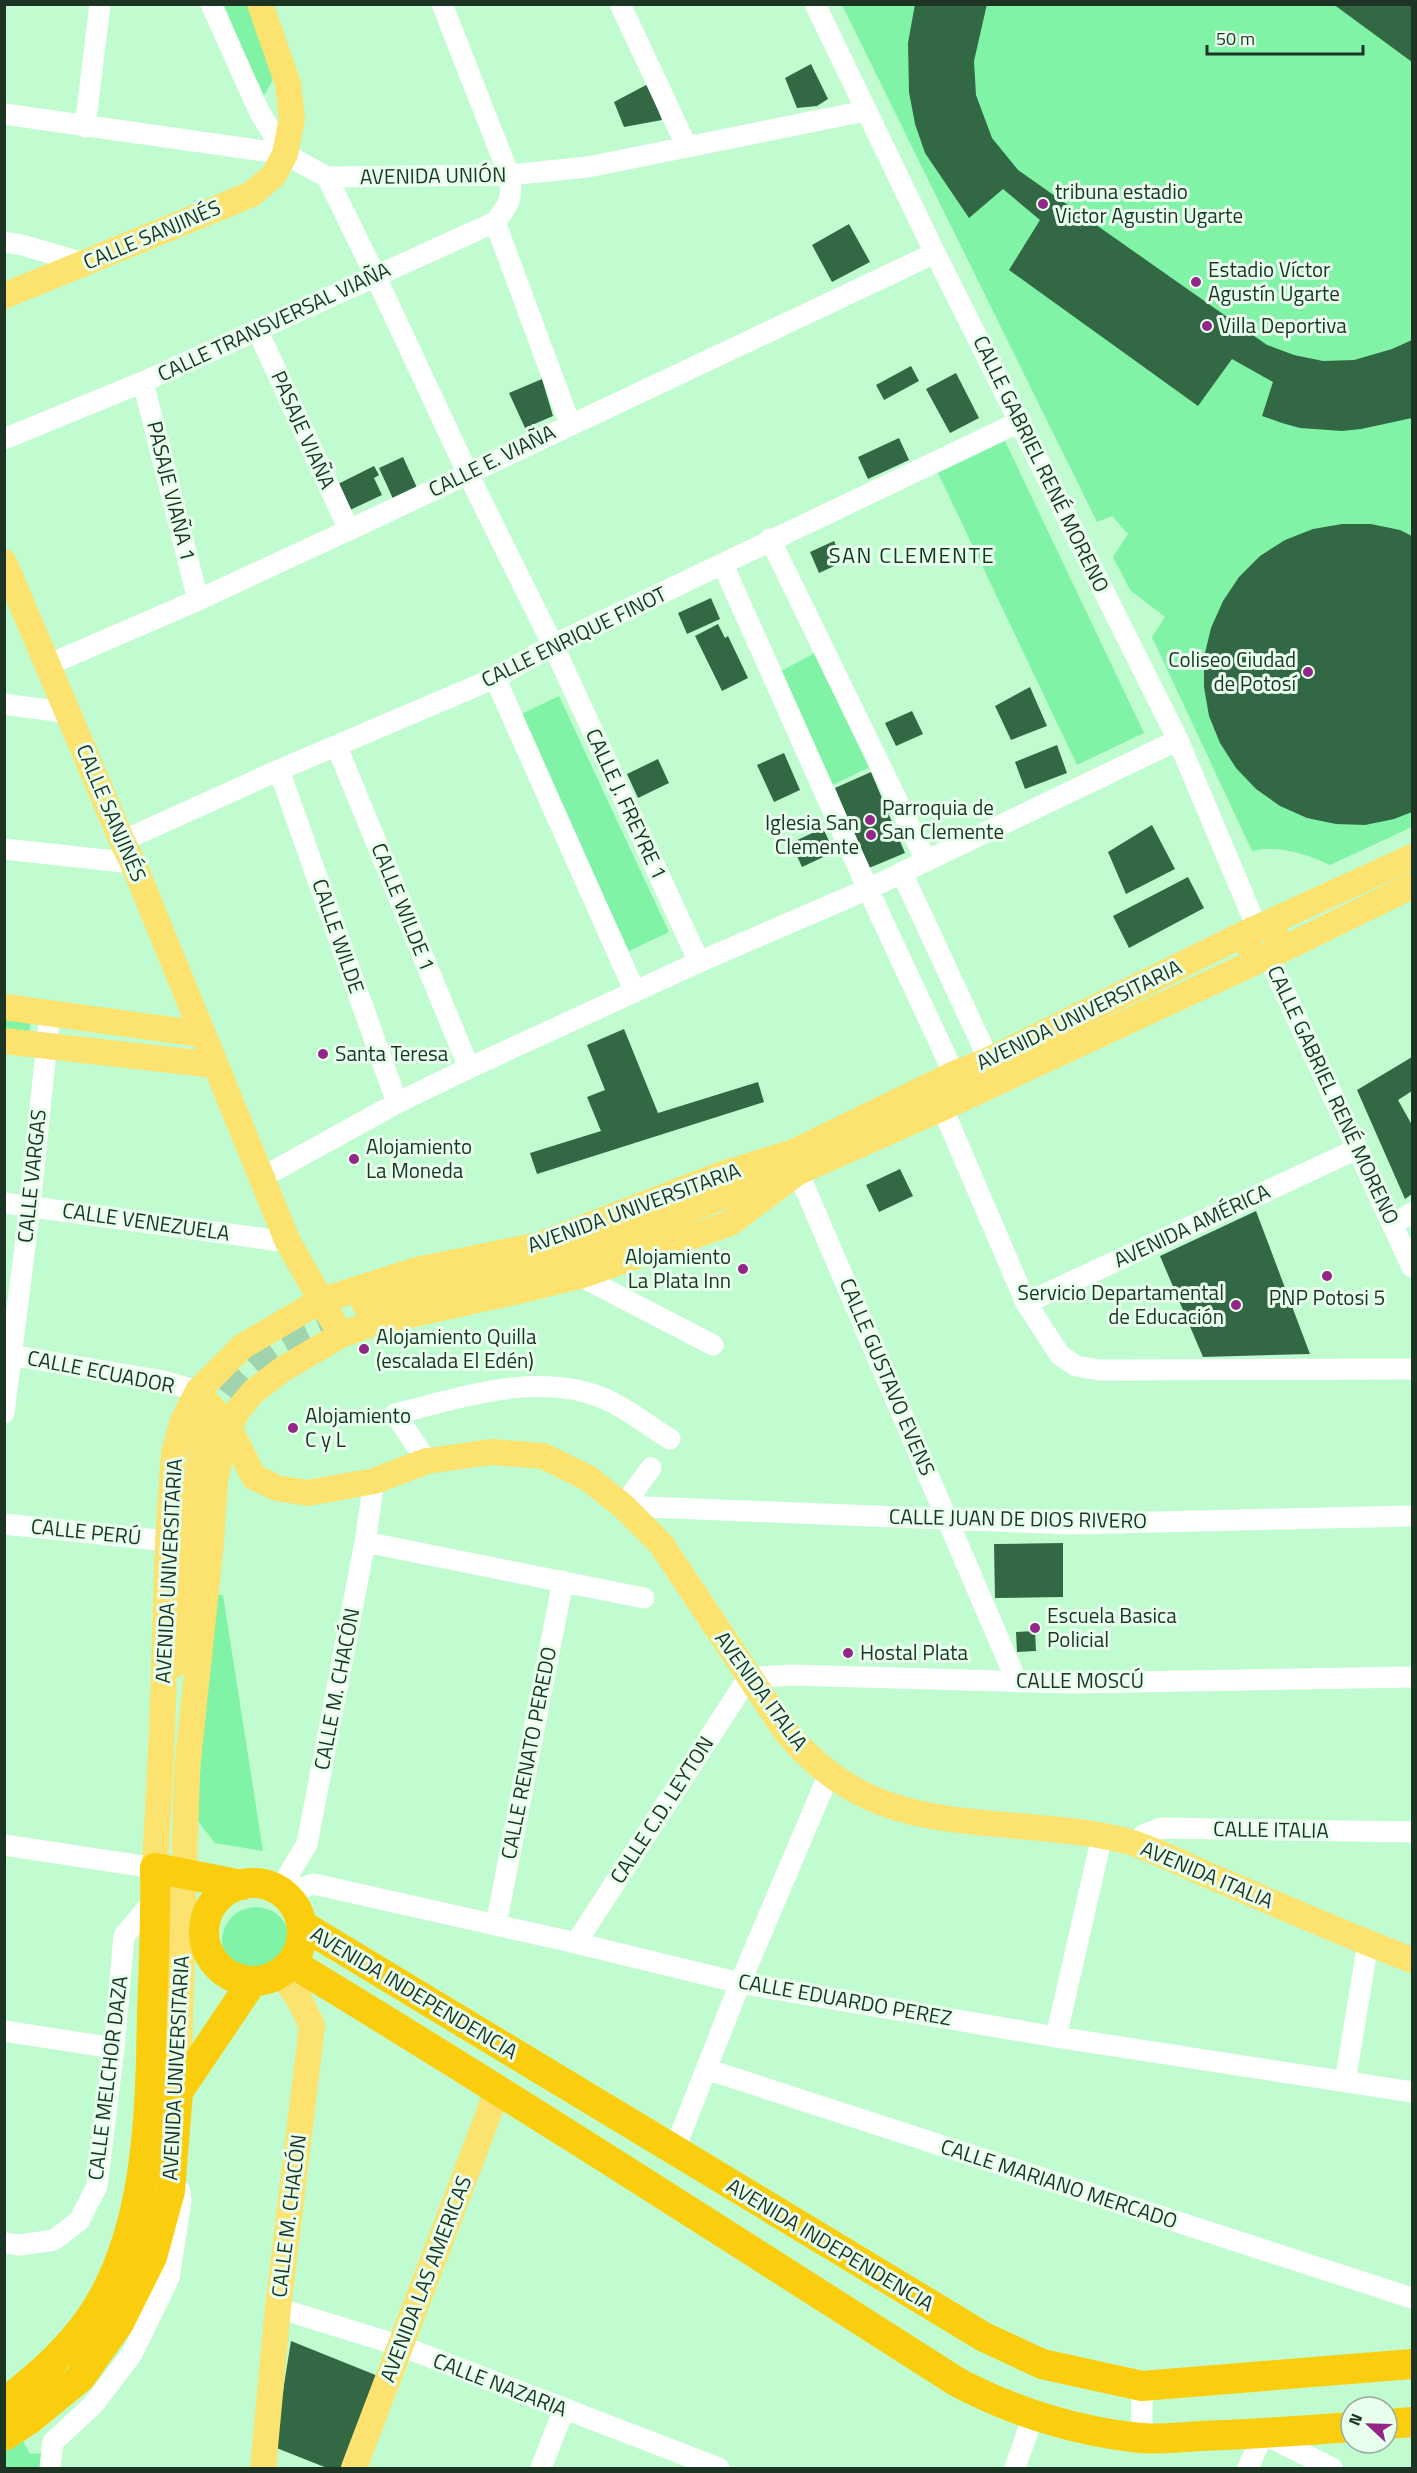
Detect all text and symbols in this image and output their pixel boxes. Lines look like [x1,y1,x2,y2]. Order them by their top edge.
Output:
scale bar [1207,18,1363,56]
text: 50 m [1216,25,1255,52]
street label: AVENIDA UNIÓN [359,158,506,192]
place label: tribuna estadio Victor Agustin Ugarte [1055,175,1243,231]
street label: CALLE SANJINÉS [78,191,225,277]
marker: tribuna estadio Victor Agustin Ugarte [1036,197,1050,211]
street label: CALLE TRANSVERSAL VIAÑA [152,253,396,389]
place label: Estadio Víctor Agustín Ugarte [1208,253,1340,309]
marker: Estadio Víctor Agustín Ugarte [1189,275,1203,289]
place label: Villa Deportiva [1219,309,1347,341]
marker: Villa Deportiva [1200,319,1214,333]
street label: CALLE GABRIEL RENÉ MORENO [966,330,1118,597]
street label: PASAJE VIAÑA [264,365,344,494]
street label: CALLE E. VIAÑA [423,415,561,505]
street label: PASAJE VIAÑA 1 [139,417,205,564]
district label: SAN CLEMENTE [829,538,995,572]
street label: CALLE ENRIQUE FINOT [475,577,672,695]
place label: Coliseo Ciudad de Potosí [1168,643,1297,699]
marker: Coliseo Ciudad de Potosí [1301,665,1315,679]
street label: CALLE J. FREYRE 1 [578,723,676,884]
street label: CALLE SANJINÉS [69,739,155,886]
place label: Parroquia de San Clemente [882,791,1004,847]
place label: Iglesia San Clemente [765,806,859,862]
marker: Parroquia de San Clemente [863,813,877,827]
marker: Iglesia San Clemente [864,828,878,842]
street label: CALLE WILDE 1 [364,838,444,976]
street label: CALLE WILDE [304,874,373,997]
street label: AVENIDA UNIVERSITARIA [970,950,1187,1078]
street label: CALLE GABRIEL RENÉ MORENO [1260,960,1408,1229]
place label: Santa Teresa [335,1037,449,1069]
marker: Santa Teresa [316,1047,330,1061]
street label: CALLE VARGAS [8,1108,54,1244]
place label: Alojamiento La Moneda [366,1130,472,1186]
marker: Alojamiento La Moneda [347,1152,361,1166]
street label: AVENIDA UNIVERSITARIA [523,1153,745,1261]
street label: AVENIDA AMÉRICA [1108,1175,1276,1275]
street label: CALLE VENEZUELA [60,1193,232,1249]
place label: Alojamiento La Plata Inn [625,1240,731,1296]
marker: Alojamiento La Plata Inn [736,1262,750,1276]
marker: PNP Potosi 5 [1320,1269,1334,1283]
street label: CALLE GUSTAVO EVENS [832,1273,944,1480]
place label: Servicio Departamental de Educación [1018,1276,1224,1332]
place label: PNP Potosi 5 [1269,1281,1385,1313]
marker: Servicio Departamental de Educación [1229,1298,1243,1312]
place label: Alojamiento Quilla (escalada El Edén) [376,1320,537,1376]
street label: CALLE ECUADOR [25,1341,178,1401]
marker: Alojamiento Quilla (escalada El Edén) [357,1342,371,1356]
place label: Alojamiento C y L [305,1399,411,1455]
marker: Alojamiento C y L [286,1421,300,1435]
street label: AVENIDA UNIVERSITARIA [146,1457,190,1684]
street label: CALLE JUAN DE DIOS RIVERO [889,1500,1147,1536]
street label: CALLE PERÚ [29,1509,143,1553]
place label: Escuela Basica Policial [1047,1599,1177,1655]
street label: CALLE M. CHACÓN [305,1605,367,1772]
marker: Escuela Basica Policial [1028,1621,1042,1635]
street label: AVENIDA ITALIA [707,1624,816,1757]
place label: Hostal Plata [860,1636,968,1668]
street label: CALLE RENATO PEREDO [492,1644,564,1862]
marker: Hostal Plata [841,1646,855,1660]
street label: CALLE MOSCÚ [1016,1664,1144,1696]
street label: CALLE C.D. LEYTON [601,1729,721,1890]
street label: CALLE ITALIA [1213,1812,1330,1846]
street label: AVENIDA ITALIA [1136,1832,1279,1917]
street label: AVENIDA INDEPENDENCIA [305,1917,525,2067]
street label: AVENIDA UNIVERSITARIA [153,1954,197,2181]
street label: CALLE EDUARDO PEREZ [736,1964,954,2034]
street label: CALLE MELCHOR DAZA [79,1973,135,2182]
street label: CALLE MARIANO MERCADO [937,2130,1182,2236]
street label: CALLE M. CHACÓN [262,2132,314,2299]
street label: AVENIDA INDEPENDENCIA [721,2169,941,2319]
street label: AVENIDA LAS AMERICAS [371,2171,479,2387]
street label: CALLE NAZARIA [429,2344,573,2425]
north arrow [1339,2395,1399,2455]
text: N [1342,2410,1368,2429]

